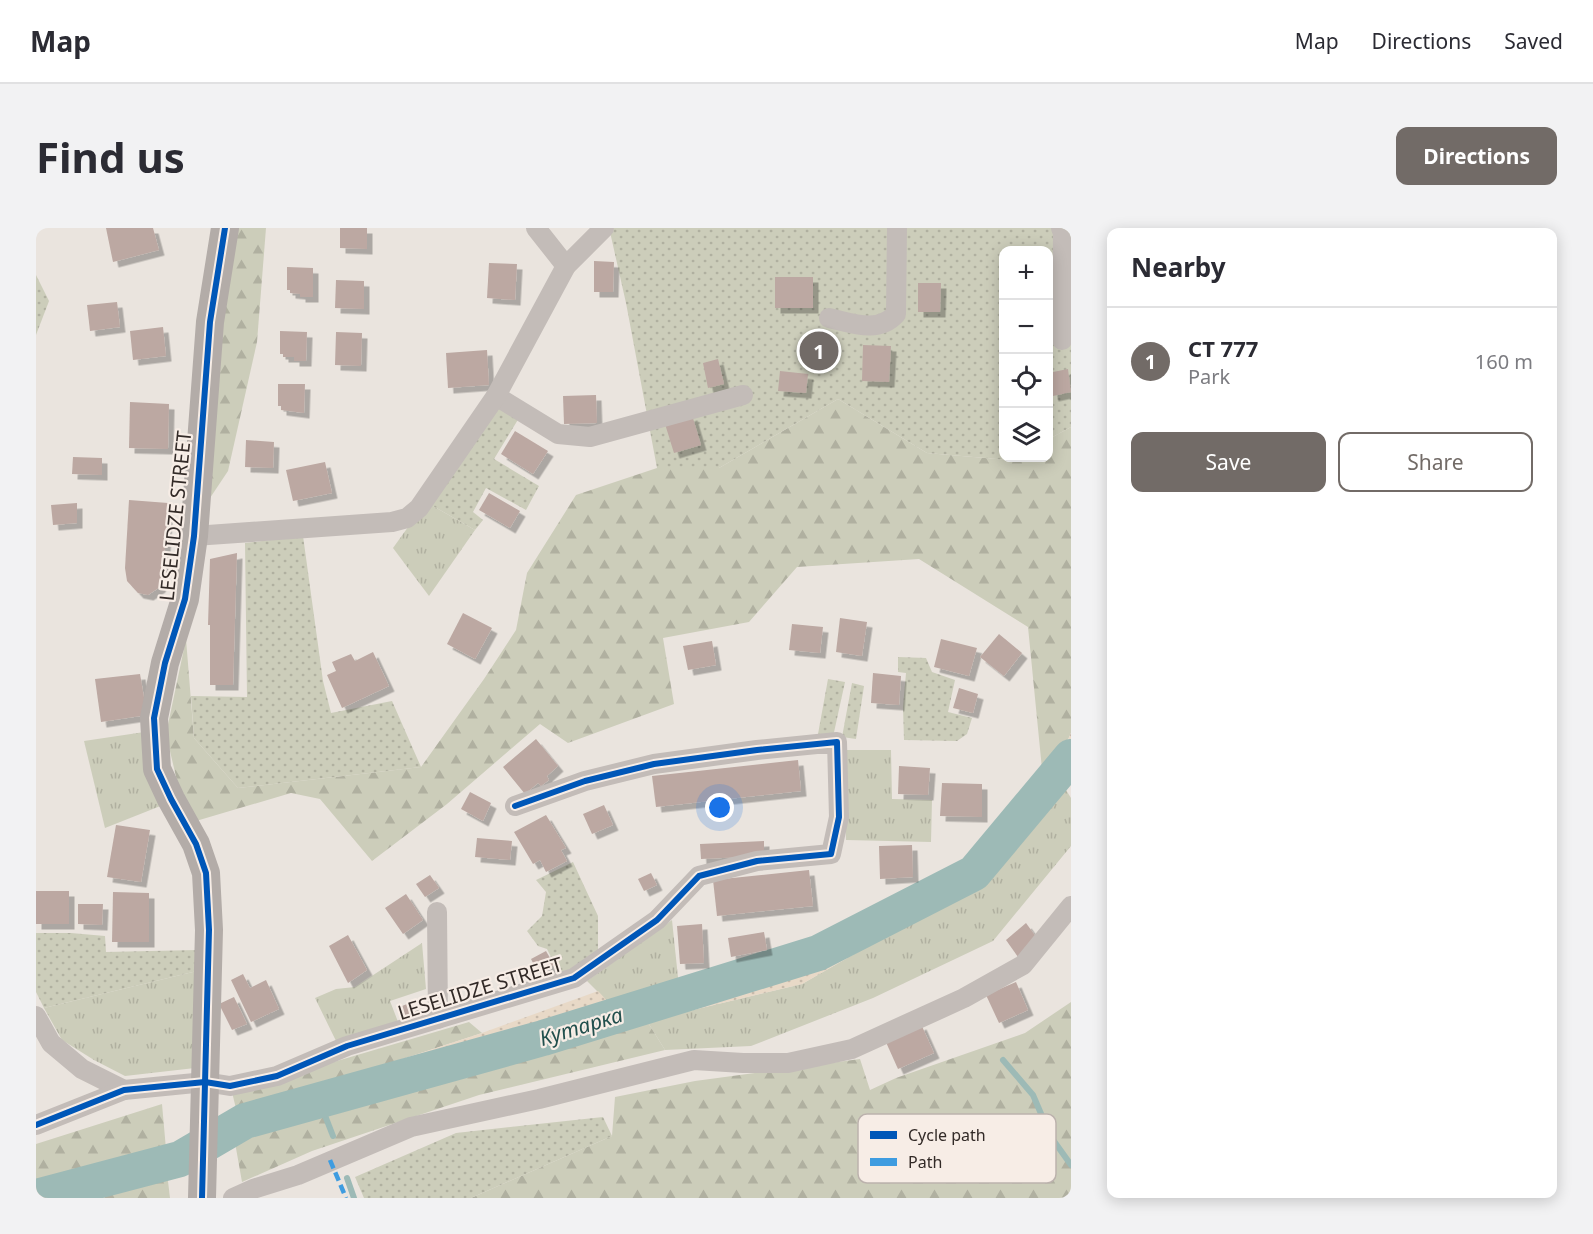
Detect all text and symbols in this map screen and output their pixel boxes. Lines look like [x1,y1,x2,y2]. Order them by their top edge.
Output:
text: Map [30,22,91,60]
text: Map [1295,27,1339,55]
text: Directions [1372,27,1471,55]
text: Saved [1504,27,1563,55]
button: Directions [1396,127,1557,185]
text: Find us [36,128,185,185]
map controls [999,246,1053,462]
button: + [999,246,1053,300]
text: Nearby [1131,249,1226,285]
button: − [999,300,1053,354]
pin: 1 [800,328,838,374]
text: СТ 777 [1188,333,1258,363]
text: 1 [1145,348,1156,375]
text: 160 m [1475,348,1533,375]
button: locate [999,354,1053,408]
text: Park [1188,363,1230,390]
button: layers [999,408,1053,462]
street label: LESELIDZE STREET [153,430,197,602]
button: Save [1131,432,1326,492]
button: Share [1338,432,1533,492]
your location [705,793,734,822]
street label: LESELIDZE STREET [394,950,566,1026]
water label: Кутарка [536,1000,626,1052]
legend [858,1114,1056,1183]
text: Cycle path [908,1124,986,1146]
text: Path [908,1151,942,1173]

